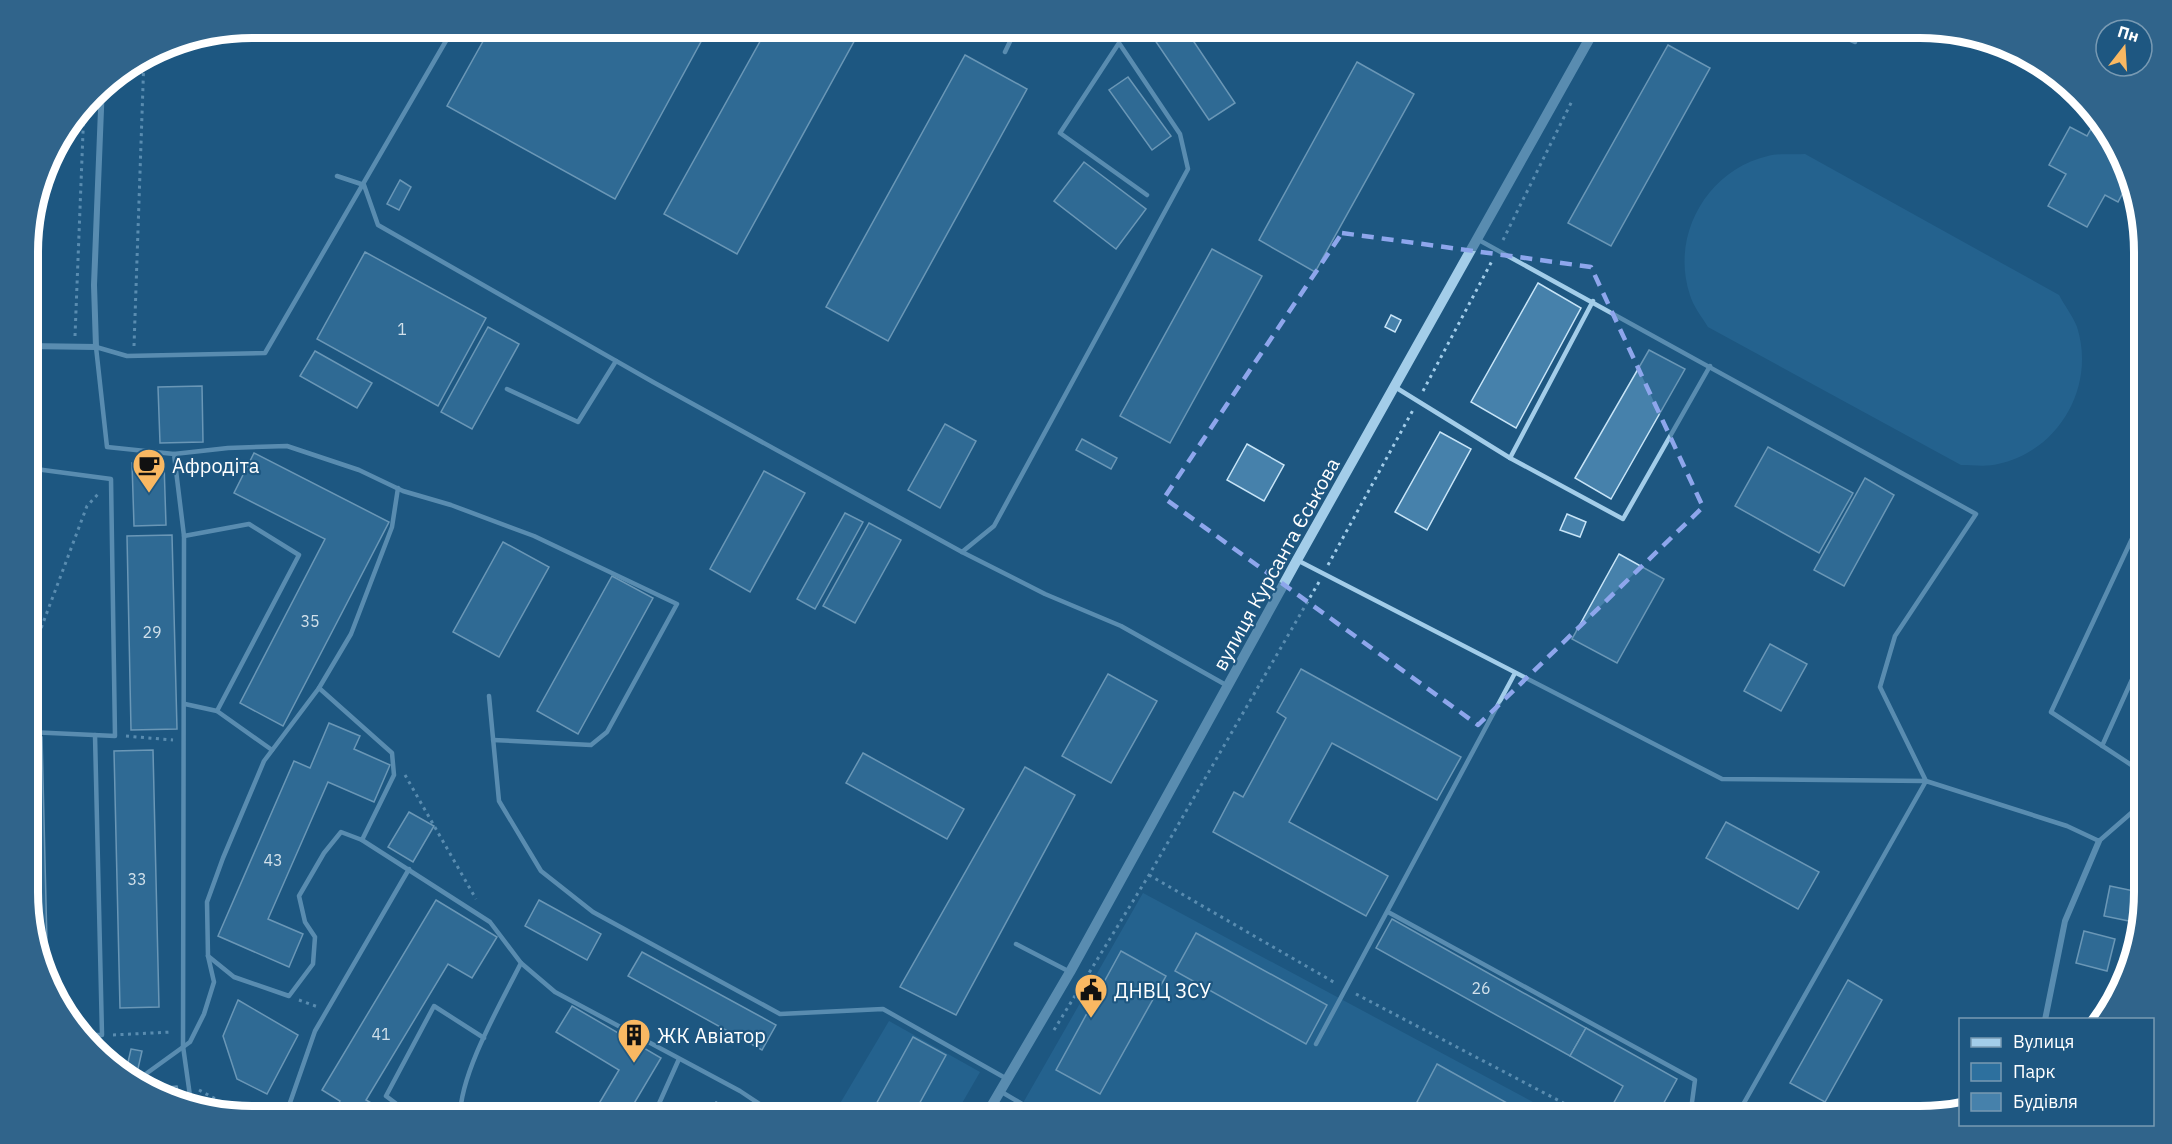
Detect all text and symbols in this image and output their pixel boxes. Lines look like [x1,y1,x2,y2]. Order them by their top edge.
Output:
north arrow [2094,18,2154,78]
text: Пн [2115,21,2141,46]
house number: 1 [397,319,407,339]
cafe icon: Афродіта [131,447,167,494]
place label: Афродіта [172,452,260,479]
street label: вулиця Курсанта Єськова [1206,453,1346,675]
house number: 35 [300,611,320,631]
house number: 29 [142,622,162,642]
house number: 43 [263,850,283,870]
house number: 33 [127,869,147,889]
public building icon: ДНВЦ ЗСУ [1073,972,1109,1019]
place label: ДНВЦ ЗСУ [1114,977,1211,1004]
house number: 26 [1471,978,1491,998]
building icon: ЖК Авіатор [616,1017,652,1064]
legend [1959,1018,2154,1126]
place label: ЖК Авіатор [657,1022,766,1049]
house number: 41 [371,1024,391,1044]
text: Вулиця [2013,1030,2074,1053]
text: Парк [2013,1060,2056,1083]
text: Будівля [2013,1090,2078,1113]

